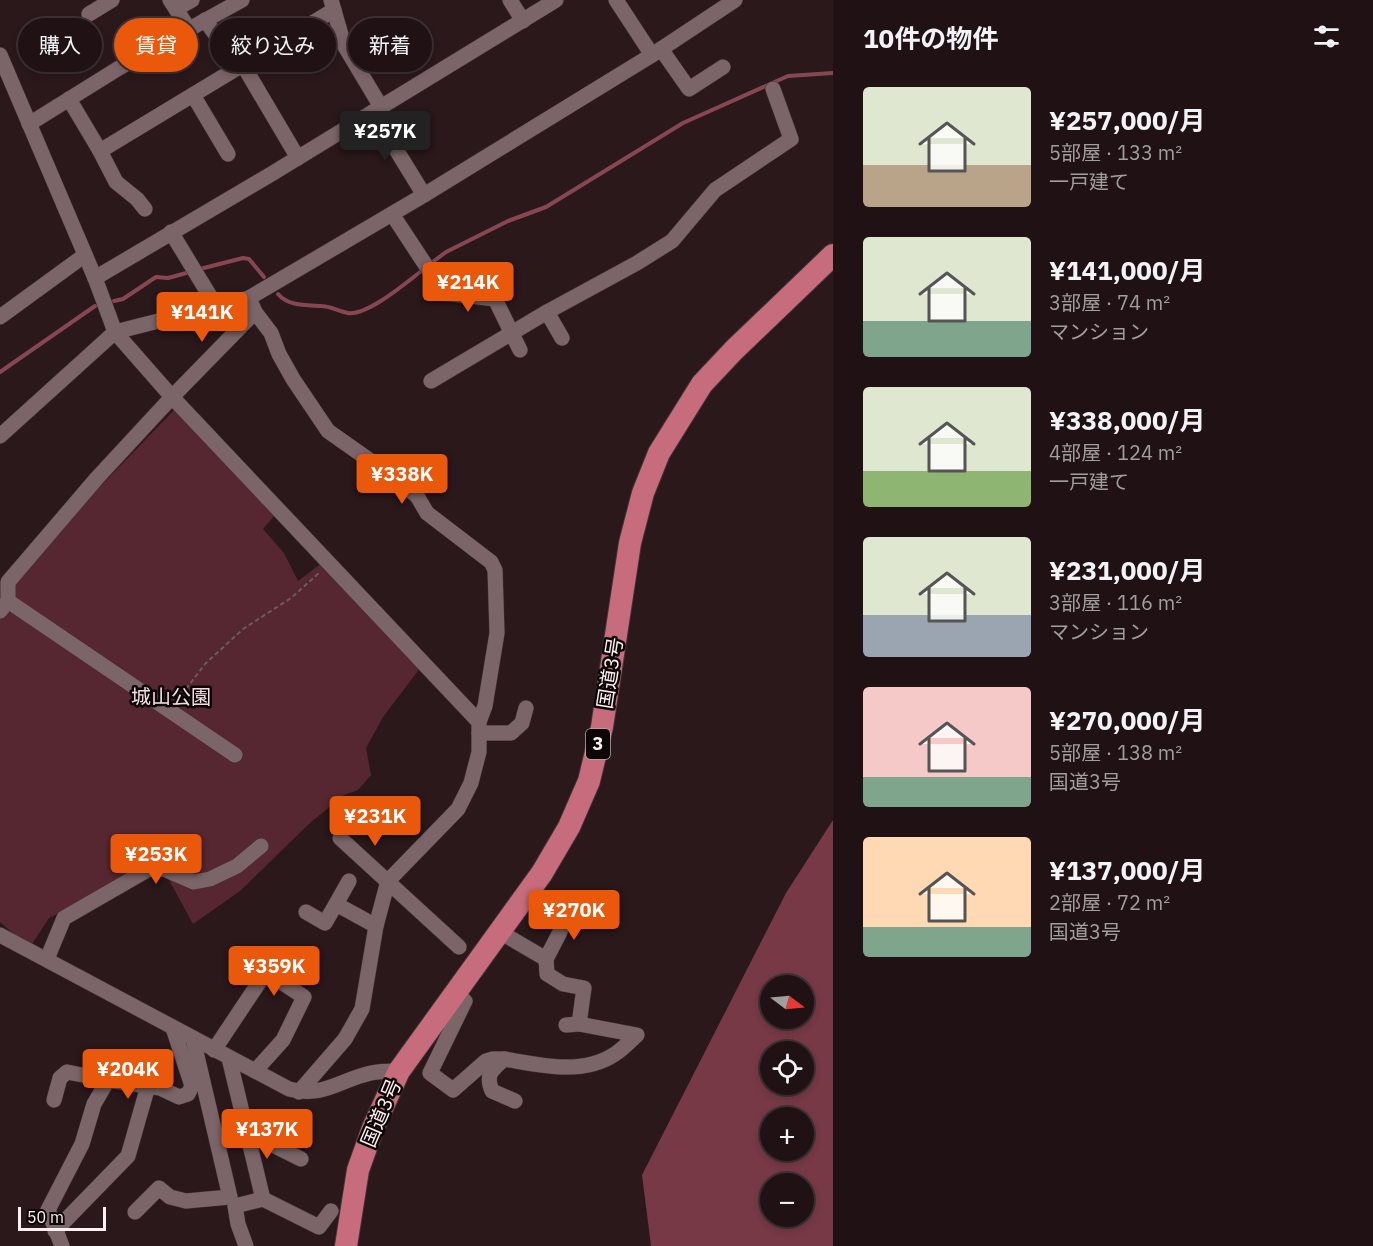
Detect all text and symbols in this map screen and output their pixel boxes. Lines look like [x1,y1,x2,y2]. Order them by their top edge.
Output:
chip: 購入 [18,18,102,72]
chip: 賃貸 [114,18,198,72]
chip: 絞り込み [210,18,336,72]
chip: 新着 [348,18,432,72]
icon: filters [1310,20,1343,53]
text: 10件の物件 [863,21,998,55]
text: ¥257,000/月 [1049,103,1206,137]
pin: ¥257K [343,111,427,162]
icon: home [911,111,983,183]
text: ¥257K [354,117,416,144]
text: 5部屋 · 133 m² [1049,139,1182,166]
text: 一戸建て [1049,168,1129,195]
text: ¥141,000/月 [1049,253,1206,287]
icon: home [911,261,983,333]
pin: ¥214K [426,262,510,313]
text: ¥214K [437,268,499,295]
text: 3部屋 · 74 m² [1049,289,1170,316]
pin: ¥141K [160,292,244,343]
text: ¥141K [171,298,233,325]
text: マンション [1049,318,1149,345]
text: ¥338,000/月 [1049,403,1206,437]
icon: home [911,411,983,483]
text: 4部屋 · 124 m² [1049,439,1182,466]
pin: ¥338K [360,454,444,505]
text: ¥338K [371,460,433,487]
text: 一戸建て [1049,468,1129,495]
text: ¥231,000/月 [1049,553,1206,587]
icon: home [911,561,983,633]
text: 3部屋 · 116 m² [1049,589,1182,616]
text: マンション [1049,618,1149,645]
street label: 国道3号 [591,635,628,711]
park label: 城山公園 [131,683,211,710]
text: ¥270,000/月 [1049,703,1206,737]
icon: home [911,711,983,783]
road number: 3 [586,729,610,759]
text: 5部屋 · 138 m² [1049,739,1182,766]
text: 国道3号 [1049,768,1121,795]
pin: ¥231K [333,796,417,847]
text: ¥231K [344,802,406,829]
pin: ¥253K [114,834,198,885]
text: ¥253K [125,840,187,867]
text: ¥137,000/月 [1049,853,1206,887]
icon: home [911,861,983,933]
text: 2部屋 · 72 m² [1049,889,1170,916]
pin: ¥270K [532,890,616,941]
text: ¥270K [543,896,605,923]
text: 国道3号 [1049,918,1121,945]
pin: ¥359K [232,946,316,997]
text: ¥359K [243,952,305,979]
north arrow [760,975,814,1029]
map controls [760,975,814,1227]
button: locate [760,1041,814,1095]
pin: ¥204K [86,1049,170,1100]
text: ¥204K [97,1055,159,1082]
street label: 国道3号 [354,1074,407,1151]
button: + [760,1107,814,1161]
pin: ¥137K [225,1109,309,1160]
text: ¥137K [236,1115,298,1142]
button: − [760,1173,814,1227]
scale bar [18,1204,106,1232]
text: 50 m [27,1207,64,1227]

